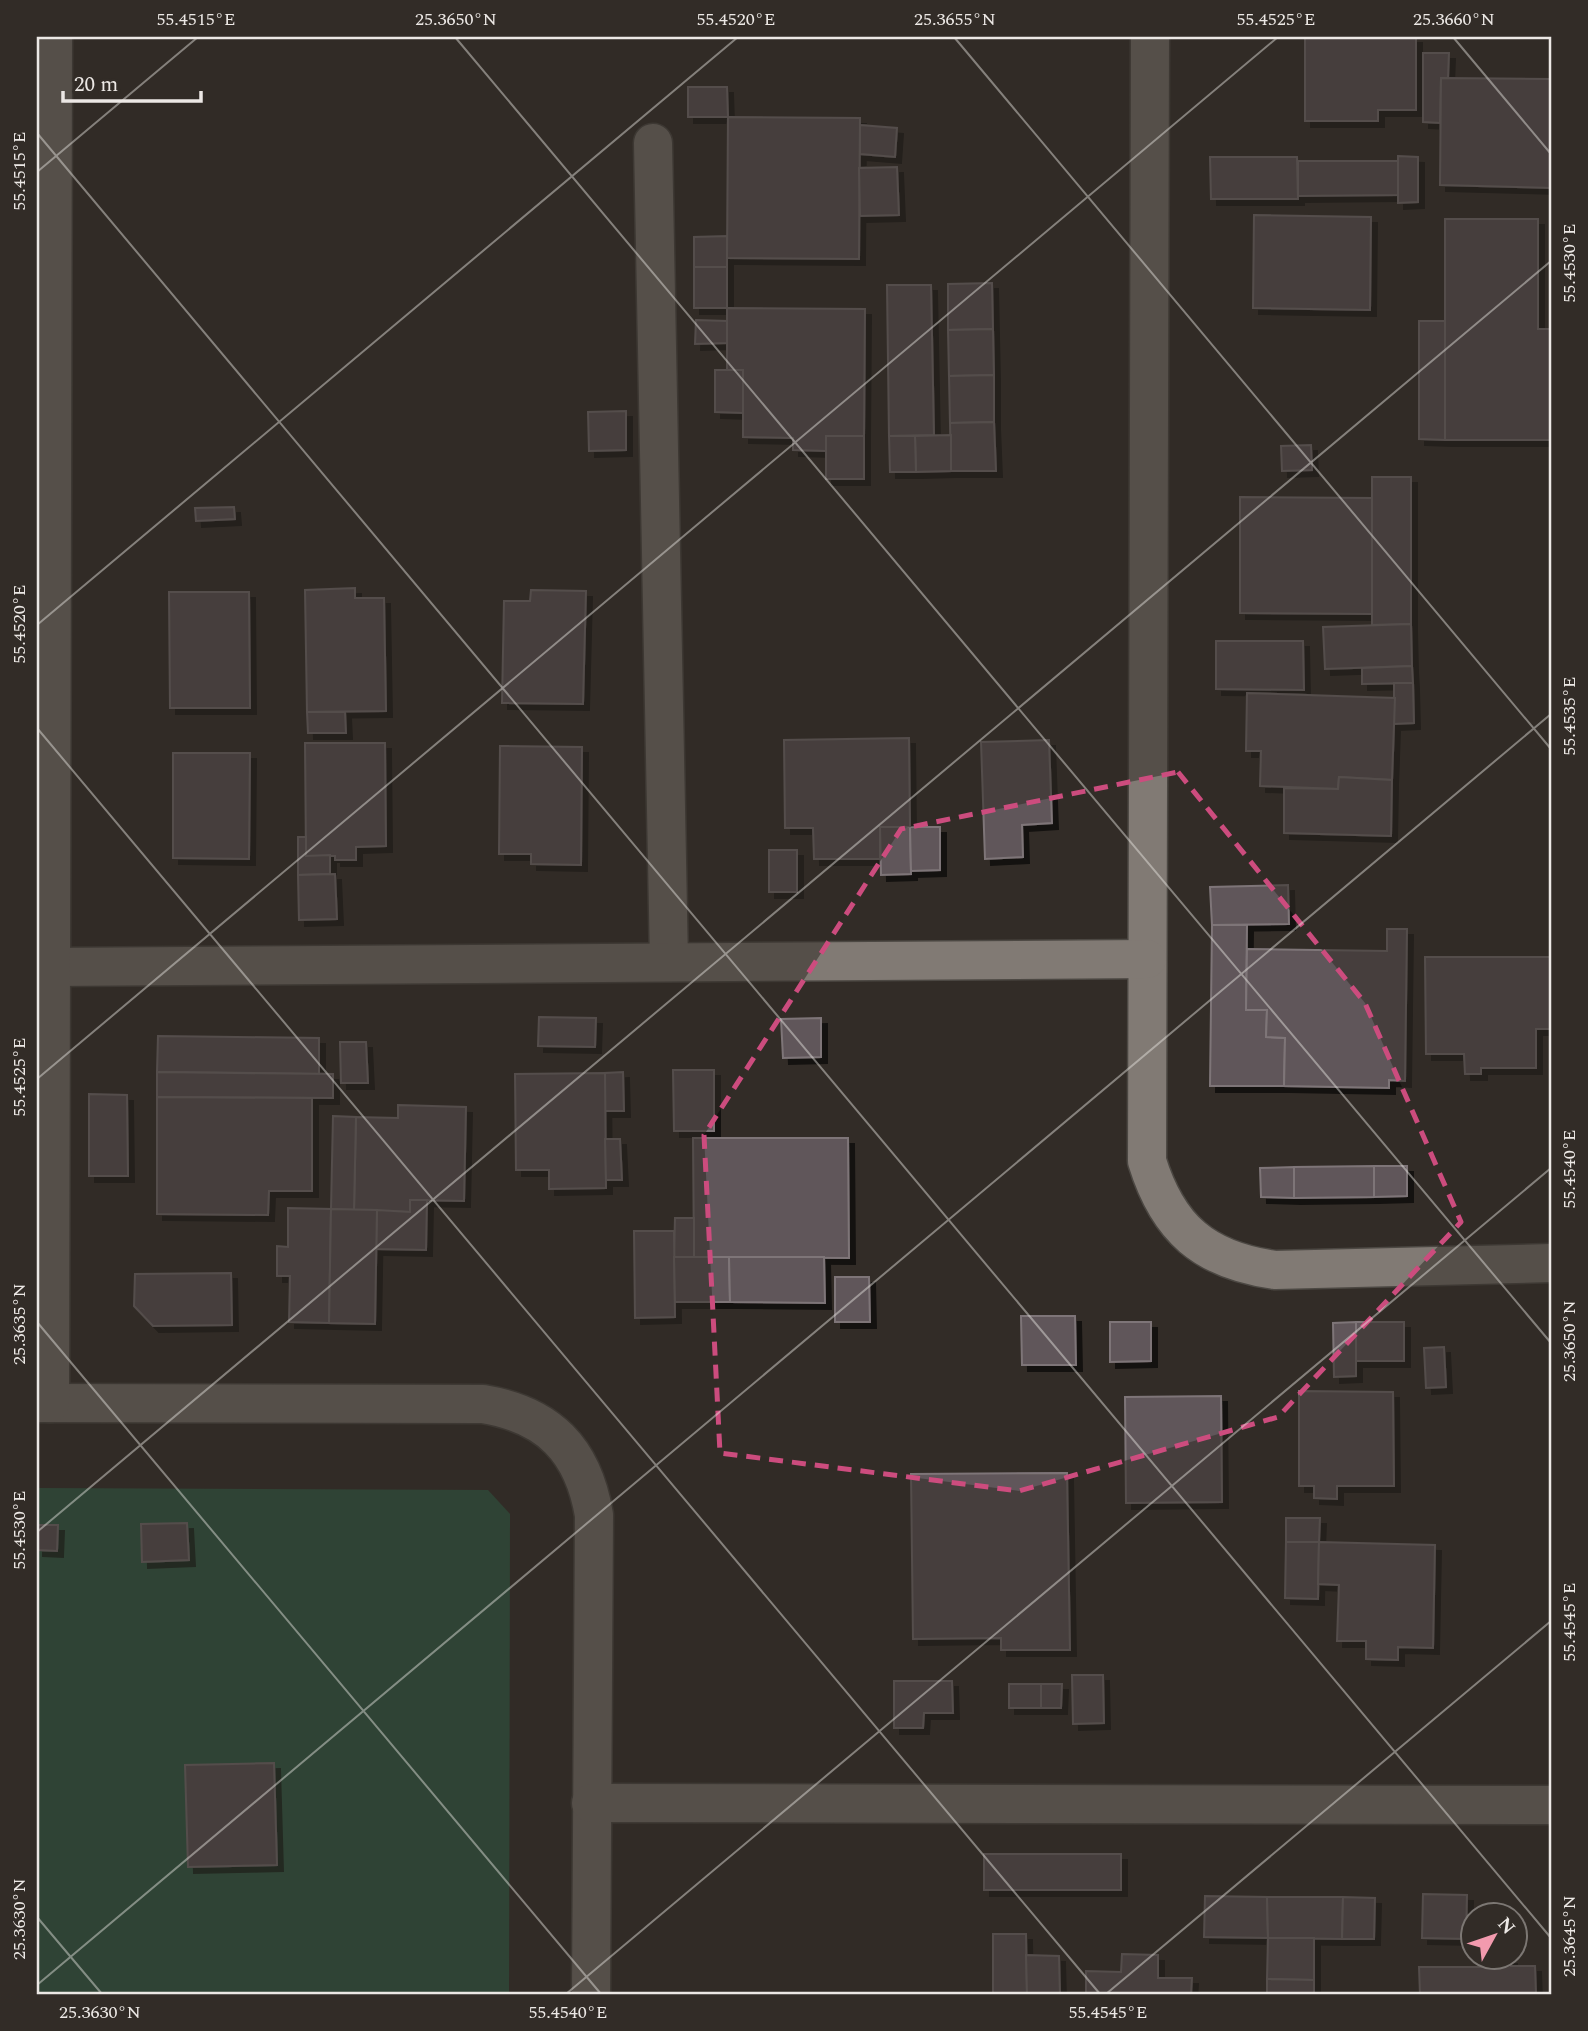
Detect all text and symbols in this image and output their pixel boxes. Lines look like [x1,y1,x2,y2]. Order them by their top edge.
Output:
text: 55.4515°E [156,6,236,33]
text: 25.3650°N [415,6,497,33]
text: 55.4520°E [696,6,776,33]
text: 25.3655°N [914,6,996,33]
text: 55.4525°E [1236,6,1316,33]
text: 25.3660°N [1413,6,1495,33]
scale bar [63,60,201,104]
text: 20 m [74,69,118,101]
text: 55.4515°E [6,131,33,211]
text: 55.4530°E [1556,223,1583,303]
text: 55.4520°E [6,584,33,664]
text: 55.4535°E [1556,676,1583,756]
text: 55.4525°E [6,1037,33,1117]
text: 55.4540°E [1556,1129,1583,1209]
text: 25.3635°N [6,1283,33,1365]
text: 25.3650°N [1556,1300,1583,1382]
text: 55.4530°E [6,1490,33,1570]
text: 55.4545°E [1556,1582,1583,1662]
text: 25.3630°N [6,1878,33,1960]
text: 25.3645°N [1556,1895,1583,1977]
north arrow [1458,1902,1528,1972]
text: N [1490,1911,1522,1941]
text: 25.3630°N [59,1999,141,2026]
text: 55.4540°E [528,1999,608,2026]
text: 55.4545°E [1068,1999,1148,2026]

